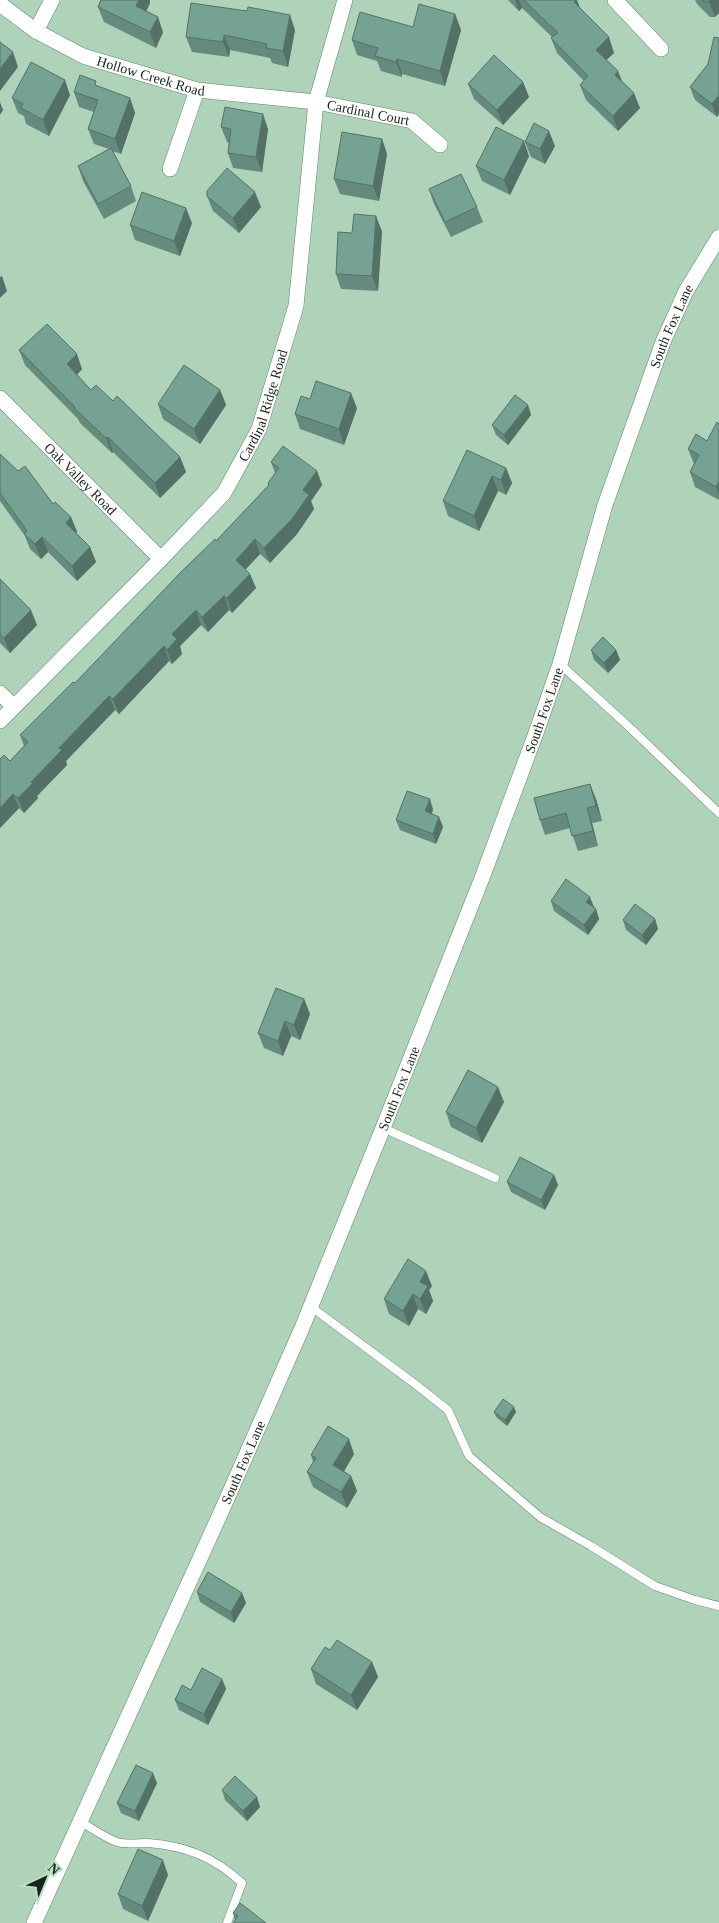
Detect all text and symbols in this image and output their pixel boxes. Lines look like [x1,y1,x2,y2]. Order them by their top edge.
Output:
street label: Hollow Creek Road [95,53,206,98]
street label: Cardinal Court [326,97,411,128]
street label: South Fox Lane [647,282,696,370]
street label: Cardinal Ridge Road [235,348,290,464]
street label: Oak Valley Road [42,440,120,518]
street label: South Fox Lane [522,666,566,755]
street label: South Fox Lane [375,1044,422,1133]
street label: South Fox Lane [218,1418,268,1506]
north arrow [20,1853,70,1903]
text: N [45,1860,63,1878]

